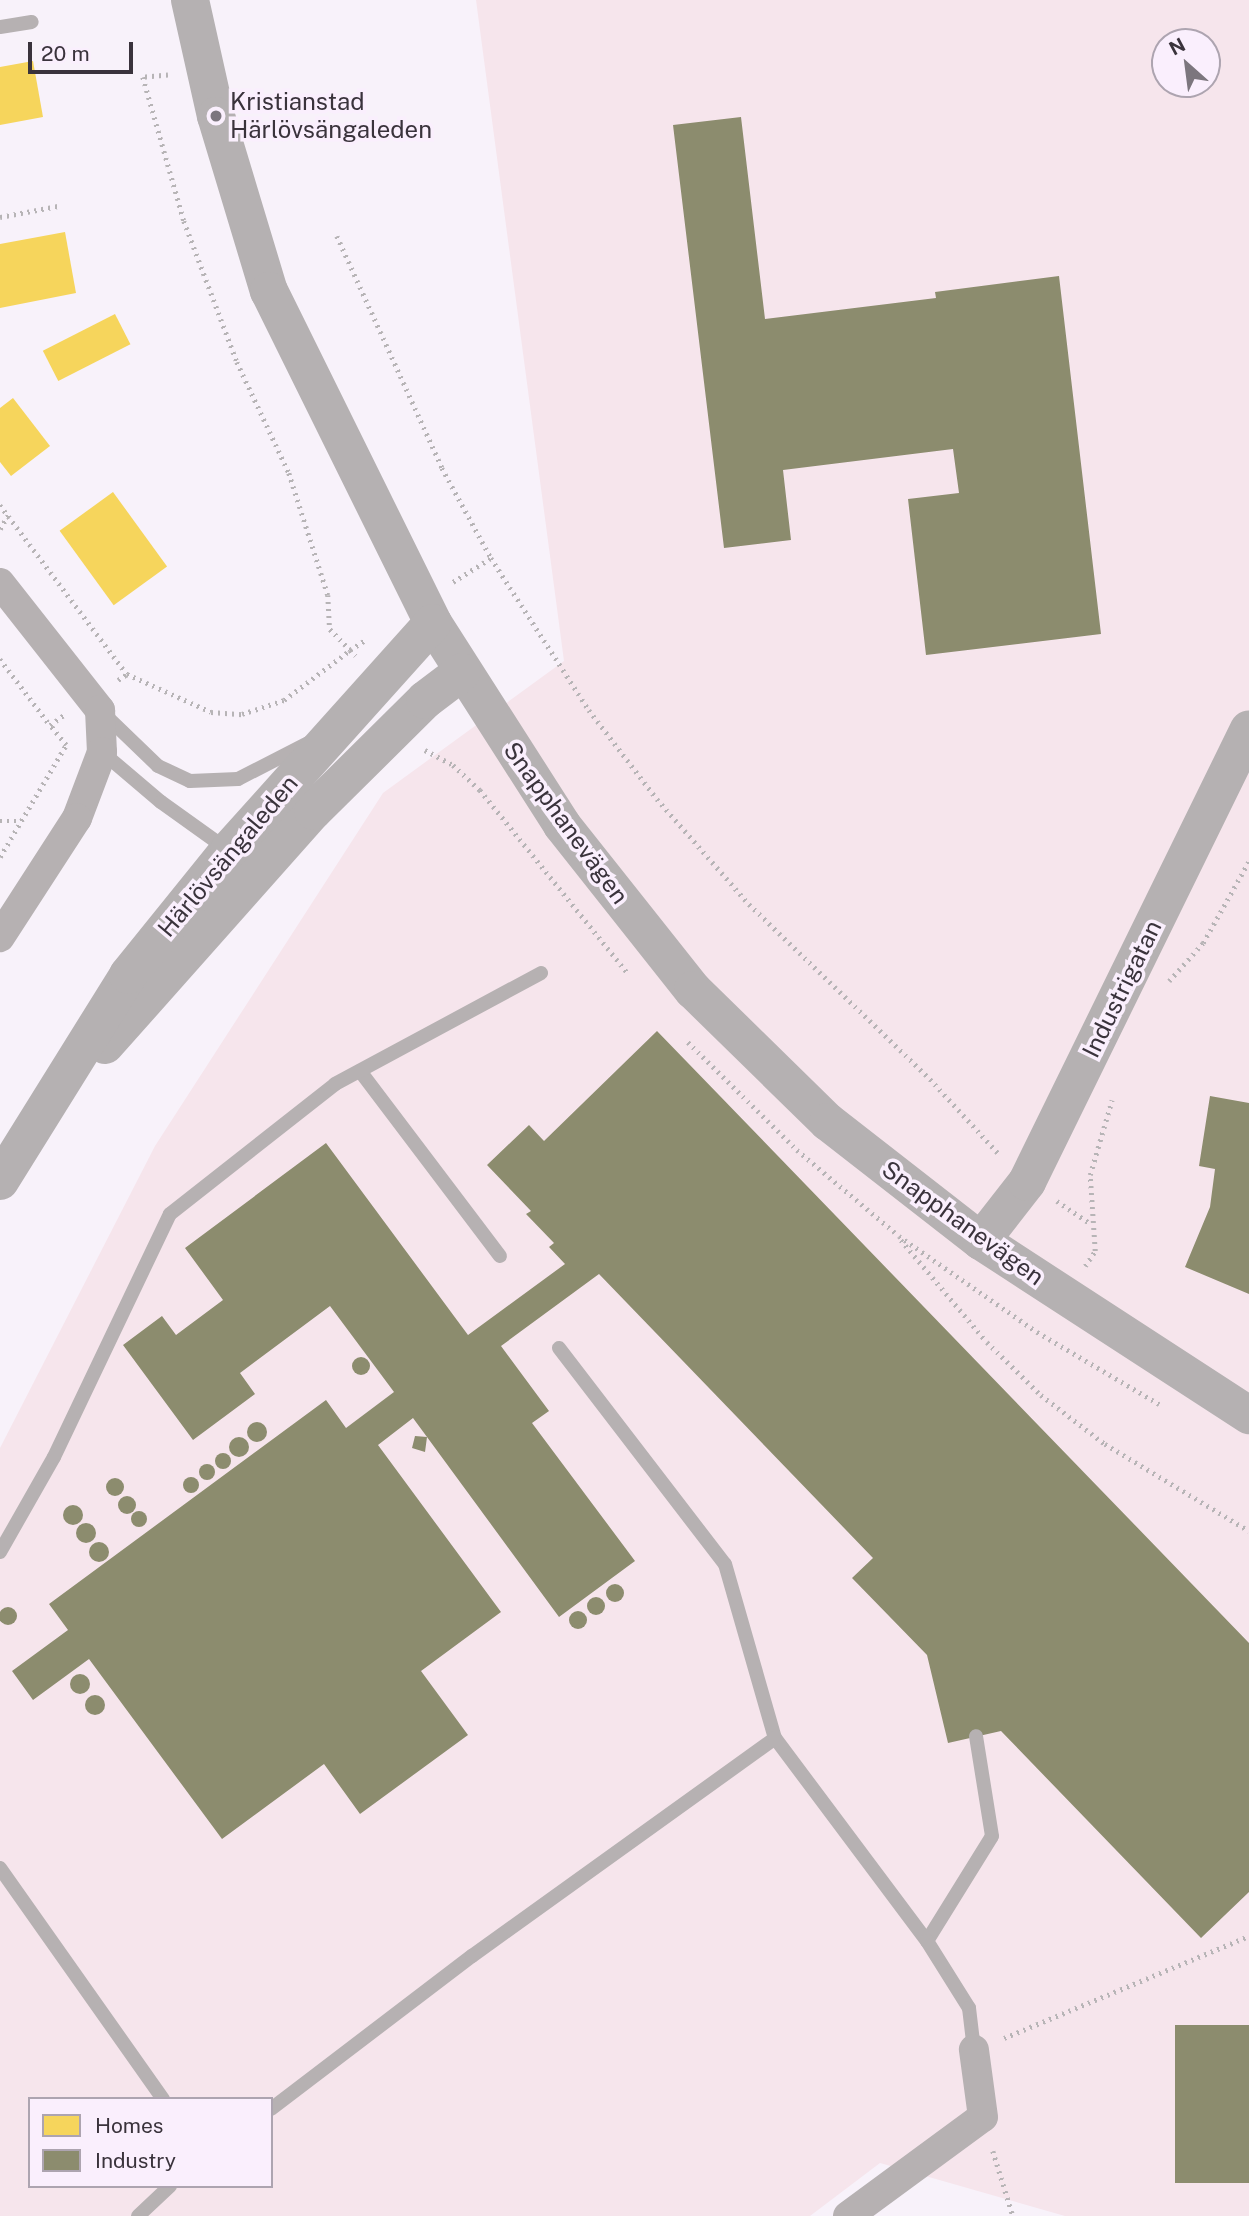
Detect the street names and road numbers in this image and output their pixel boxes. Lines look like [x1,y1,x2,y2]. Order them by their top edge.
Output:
street label: Snapphanevägen [498,736,634,910]
street label: Härlövsängaleden [152,769,304,943]
street label: Industrigatan [1076,916,1168,1062]
street label: Snapphanevägen [876,1155,1050,1291]

